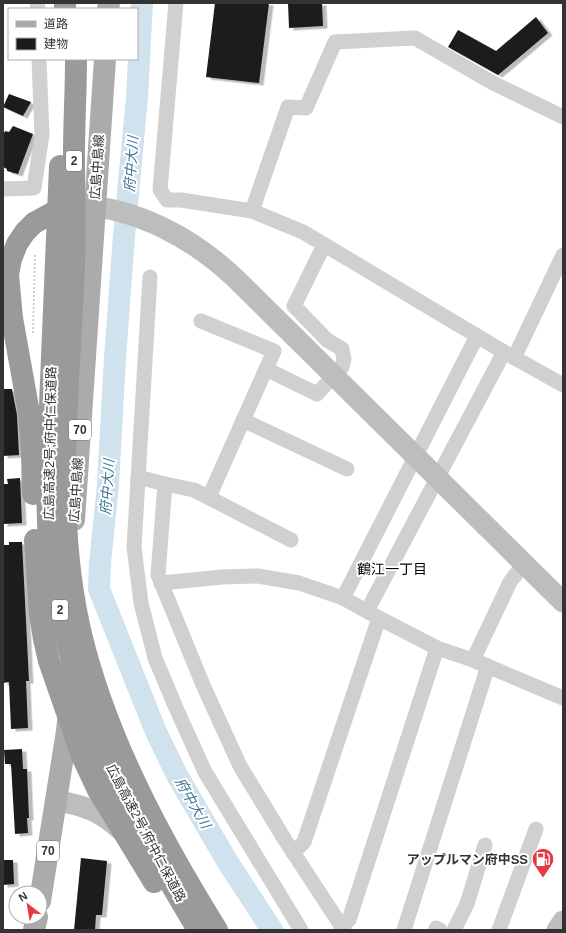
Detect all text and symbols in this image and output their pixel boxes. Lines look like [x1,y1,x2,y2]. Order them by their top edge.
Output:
legend [8,8,138,60]
text: 道路 [44,17,68,31]
text: 建物 [44,37,68,51]
street label: 広島中島線 [87,134,107,200]
water label: 府中大川 [121,134,141,192]
road number: 2 [66,151,82,171]
street label: 広島高速2号;府中仁保道路 [41,366,59,520]
road number: 70 [69,420,91,440]
street label: 広島中島線 [66,457,86,523]
water label: 府中大川 [97,457,117,515]
district label: 鶴江一丁目 [357,561,427,577]
road number: 2 [52,600,68,620]
street label: 広島高速2号;府中仁保道路 [103,762,189,904]
water label: 府中大川 [172,775,215,833]
road number: 70 [37,841,59,861]
fuel station icon: アップルマン府中SS [530,846,556,879]
place label: アップルマン府中SS [407,852,528,867]
north arrow [8,885,48,925]
text: N [16,889,29,904]

